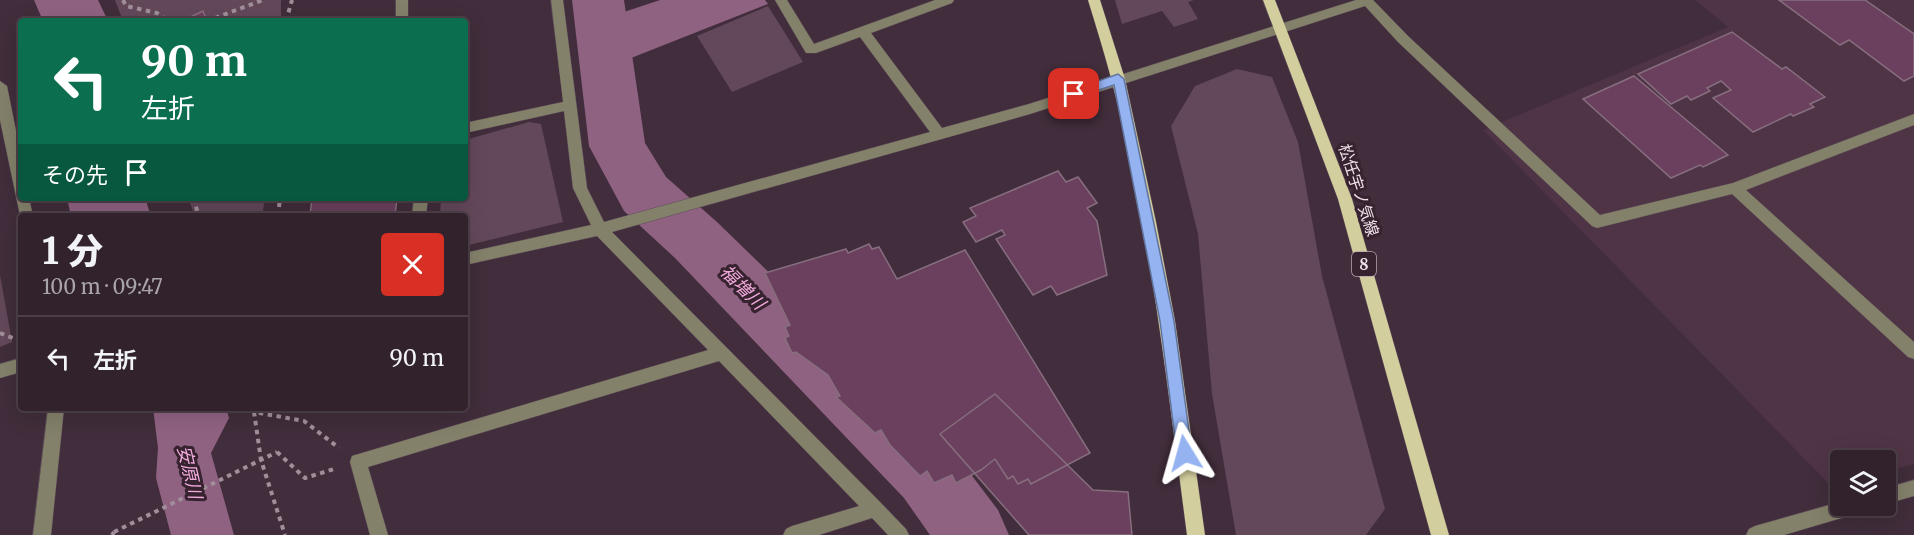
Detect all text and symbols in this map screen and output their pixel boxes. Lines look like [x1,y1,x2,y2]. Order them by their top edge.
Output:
text: 90 m [141,35,247,87]
icon: left [42,42,120,120]
pin [1048,68,1099,119]
icon: arrive [1057,77,1090,110]
text: 左折 [141,91,195,125]
street label: 松任宇ノ気線 [1335,141,1383,239]
icon: arrive [120,156,153,189]
text: その先 [42,161,108,189]
text: 1 分 [42,229,103,274]
button: close [381,233,444,296]
road number: 8 [1352,252,1376,276]
water label: 福増川 [716,260,772,316]
text: 100 m · 09:47 [42,274,163,299]
icon: left [42,342,75,375]
text: 90 m [389,344,444,372]
text: 左折 [93,346,137,374]
position arrow [1153,421,1217,485]
water label: 安原川 [173,443,208,503]
map controls [1830,450,1896,516]
button: layers [1830,450,1896,516]

